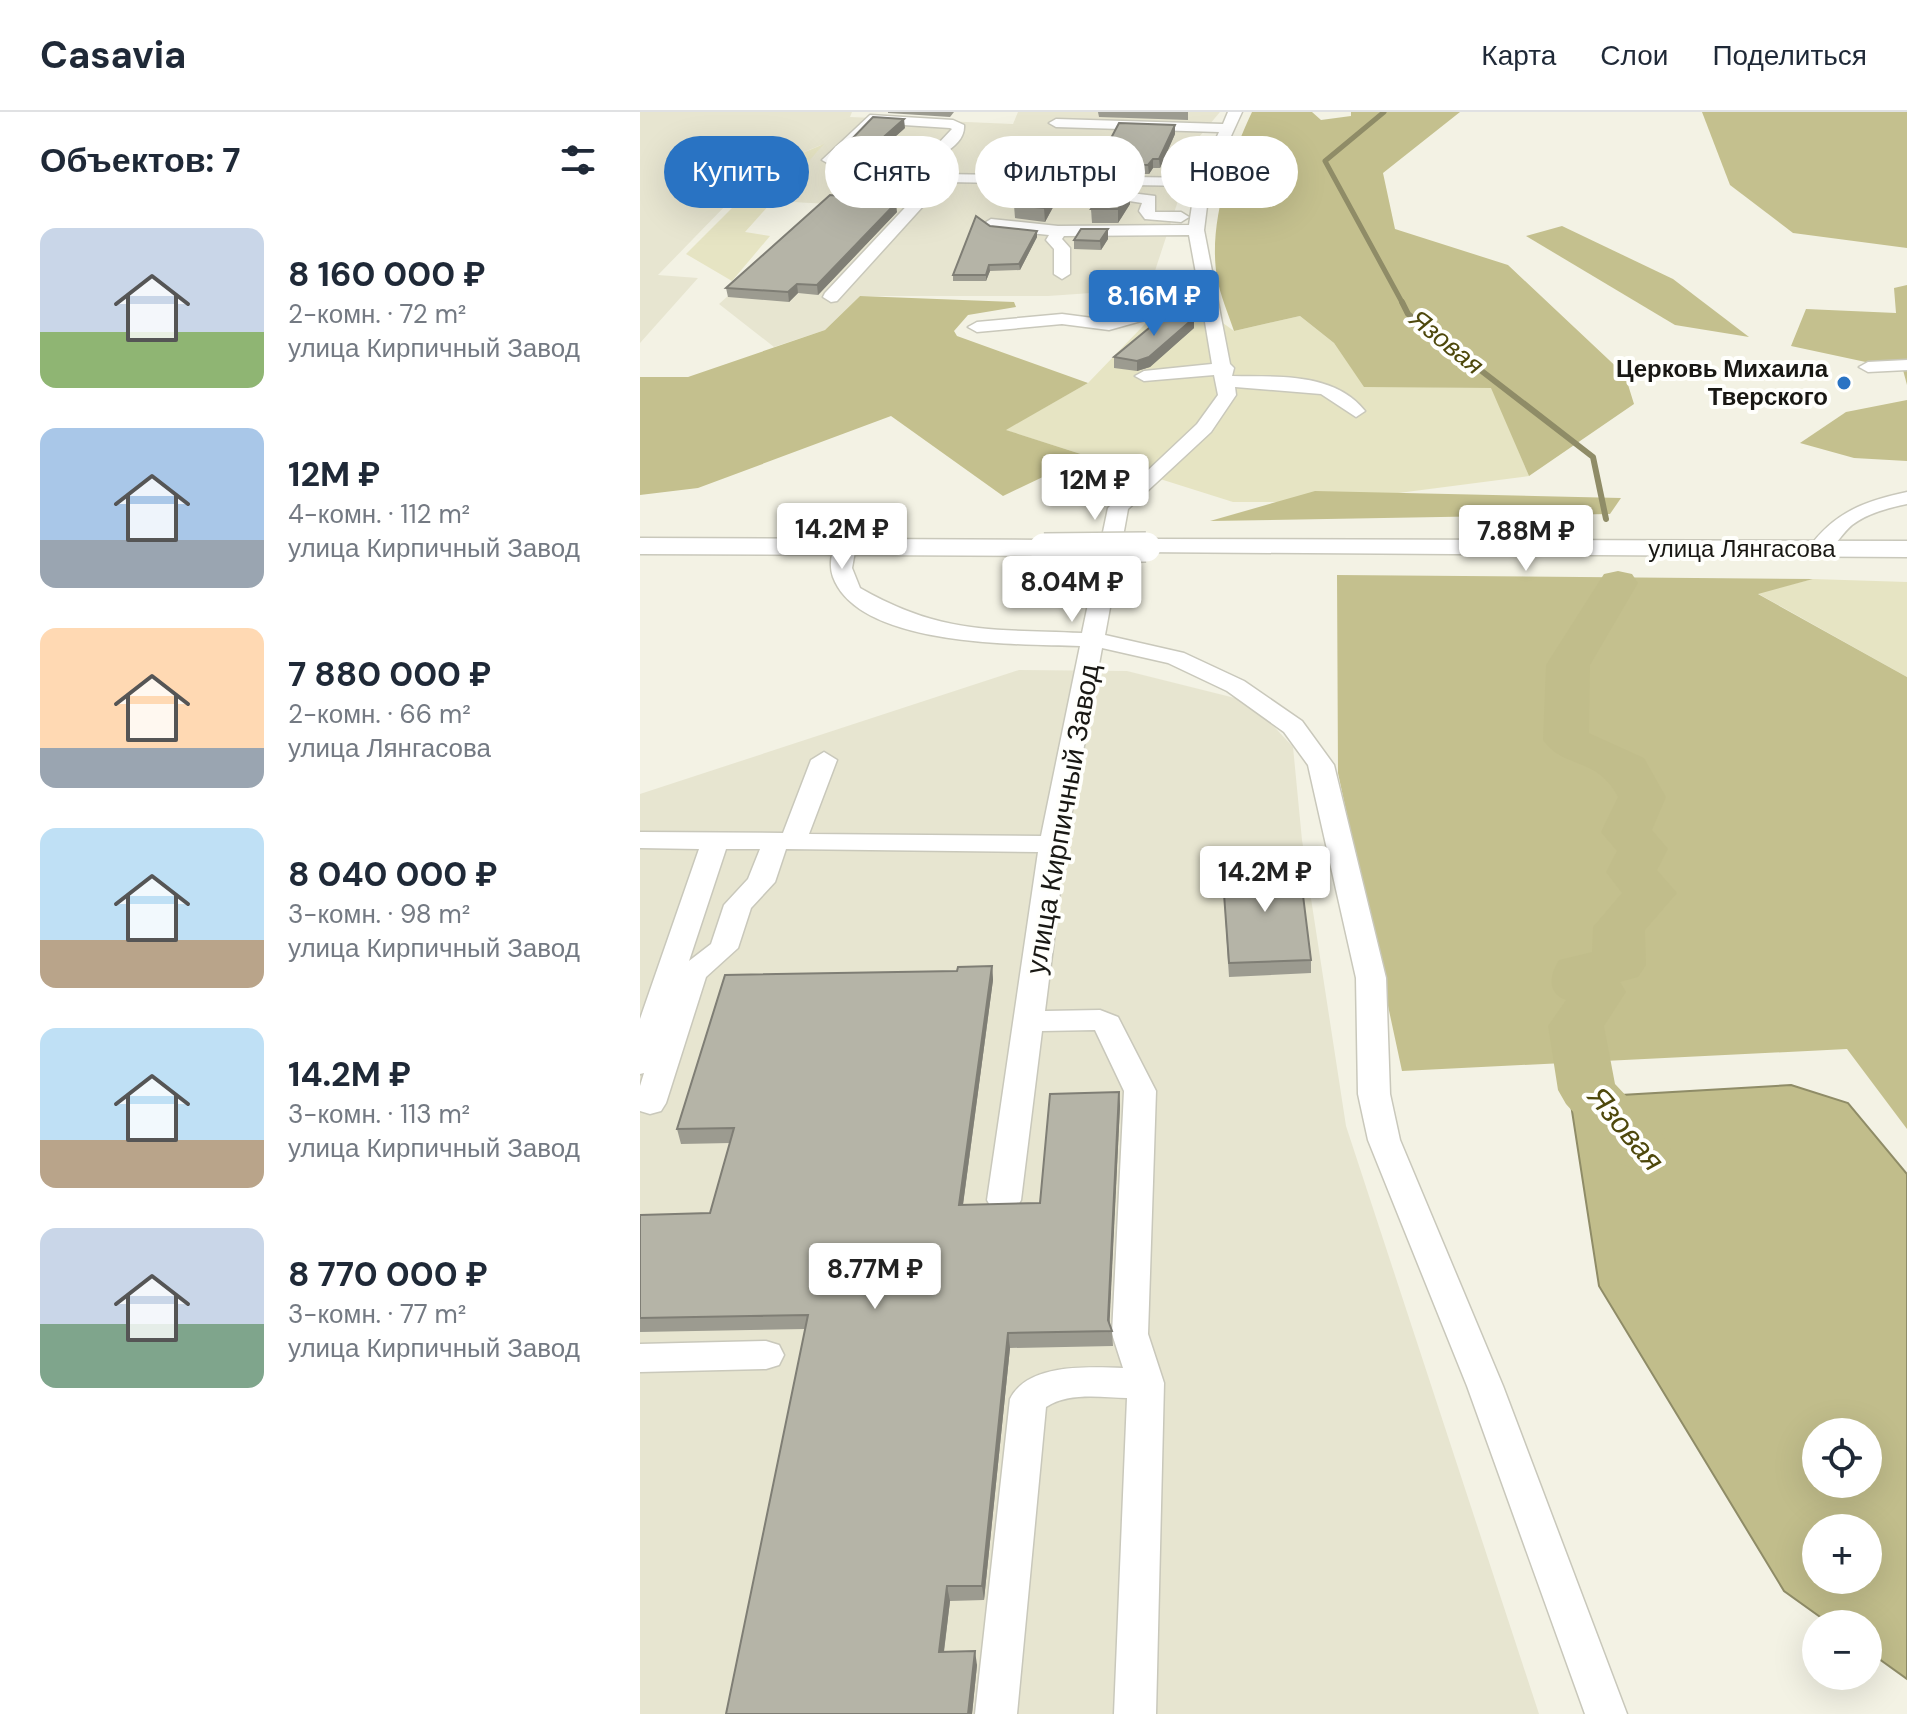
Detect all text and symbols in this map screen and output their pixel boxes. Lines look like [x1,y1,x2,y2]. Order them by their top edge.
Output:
text: Casavia [40,30,186,80]
text: Карта [1481,37,1556,74]
text: Слои [1600,37,1668,74]
text: Поделиться [1712,37,1867,74]
chip: Купить [664,136,809,208]
chip: Снять [825,136,959,208]
chip: Фильтры [975,136,1145,208]
chip: Новое [1161,136,1298,208]
text: Объектов: 7 [40,138,240,183]
icon: filters [556,138,600,182]
text: 8 160 000 ₽ [288,252,485,297]
icon: home [104,260,200,356]
pin: 8.16M ₽ [1080,270,1228,338]
text: 8.16M ₽ [1107,279,1201,313]
text: 2-комн. · 72 m² [288,297,466,331]
water label: Язовая [1402,301,1491,382]
text: улица Кирпичный Завод [288,331,580,365]
place label: Церковь Михаила Тверского [1616,353,1829,412]
marker: Церковь Михаила Тверского [1835,374,1853,392]
text: 12M ₽ [288,452,380,497]
pin: 12M ₽ [1039,454,1151,522]
icon: home [104,460,200,556]
text: 12M ₽ [1060,463,1130,497]
text: 4-комн. · 112 m² [288,497,470,531]
pin: 14.2M ₽ [768,503,916,571]
pin: 7.88M ₽ [1452,505,1600,573]
text: 14.2M ₽ [795,512,889,546]
text: 7.88M ₽ [1477,514,1575,548]
text: улица Кирпичный Завод [288,531,580,565]
street label: улица Лянгасова [1648,533,1836,564]
pin: 8.04M ₽ [998,556,1146,624]
text: 8.04M ₽ [1020,565,1124,599]
text: 7 880 000 ₽ [288,652,491,697]
icon: home [104,660,200,756]
street label: улица Кирпичный Завод [1017,661,1108,977]
text: 2-комн. · 66 m² [288,697,471,731]
text: улица Лянгасова [288,731,491,765]
pin: 14.2M ₽ [1191,846,1339,914]
text: 8 040 000 ₽ [288,852,498,897]
text: 14.2M ₽ [1218,855,1312,889]
icon: home [104,860,200,956]
text: 3-комн. · 98 m² [288,897,470,931]
text: улица Кирпичный Завод [288,931,580,965]
text: 14.2M ₽ [288,1052,411,1097]
icon: home [104,1060,200,1156]
water label: Язовая [1579,1077,1673,1179]
text: 3-комн. · 113 m² [288,1097,470,1131]
text: улица Кирпичный Завод [288,1131,580,1165]
pin: 8.77M ₽ [801,1243,949,1311]
text: 8 770 000 ₽ [288,1252,488,1297]
text: 8.77M ₽ [827,1252,923,1286]
icon: home [104,1260,200,1356]
text: 3-комн. · 77 m² [288,1297,466,1331]
text: улица Кирпичный Завод [288,1331,580,1365]
map controls [1802,1418,1882,1690]
button: locate [1802,1418,1882,1498]
button: + [1802,1514,1882,1594]
button: − [1802,1610,1882,1690]

